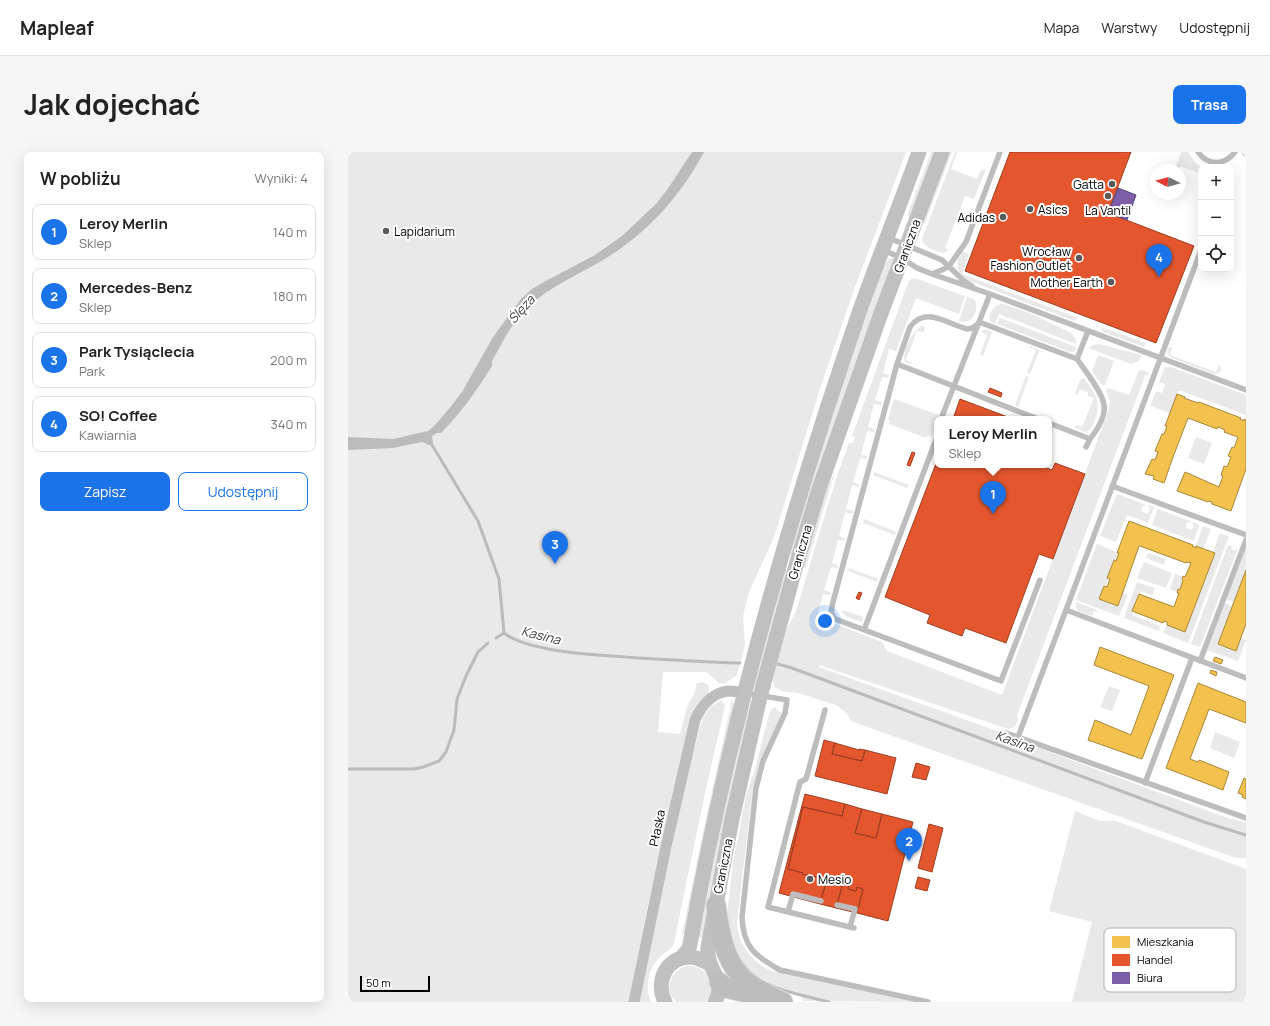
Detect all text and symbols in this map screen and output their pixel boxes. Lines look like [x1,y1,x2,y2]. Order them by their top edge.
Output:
text: Mapleaf [20,15,94,41]
text: Mapa [1044,18,1079,37]
text: Warstwy [1101,18,1157,37]
text: Udostępnij [1179,18,1250,37]
text: Jak dojechać [24,85,200,123]
button: Trasa [1173,85,1246,124]
north arrow [1150,164,1186,200]
map controls [1198,164,1234,272]
button: + [1198,164,1234,200]
text: W pobliżu [40,167,121,190]
text: Wyniki: 4 [255,169,308,187]
place label: Gatta [1073,176,1104,193]
marker: Gatta [1107,179,1117,189]
marker: La Vantil [1103,191,1113,201]
button: − [1198,200,1234,236]
place label: Asics [1038,201,1068,218]
place label: La Vantil [1085,202,1131,219]
marker: Asics [1025,204,1035,214]
place label: Adidas [957,209,995,226]
marker: Adidas [998,212,1008,222]
text: Leroy Merlin [79,213,168,234]
street label: Graniczna [889,217,925,275]
text: 1 [51,223,57,241]
text: 140 m [273,223,307,241]
place label: Lapidarium [394,223,455,240]
marker: Lapidarium [381,226,391,236]
text: Sklep [79,234,112,252]
button: locate [1198,236,1234,272]
place label: Wrocław Fashion Outlet [990,243,1071,274]
pin: 4 [1146,244,1172,277]
marker: Wrocław Fashion Outlet [1074,253,1084,263]
place label: Mother Earth [1030,274,1103,291]
text: Mercedes-Benz [79,277,193,298]
marker: Mother Earth [1106,277,1116,287]
text: 2 [50,287,58,305]
text: 180 m [273,287,307,305]
water label: Ślęza [503,290,539,327]
text: Sklep [79,298,112,316]
text: Park Tysiąclecia [79,341,194,362]
text: 3 [50,351,58,369]
text: 200 m [270,351,307,369]
text: Park [79,362,105,380]
text: SO! Coffee [79,405,157,426]
text: 4 [50,415,58,433]
text: 340 m [271,415,307,433]
popup [934,416,1052,468]
text: Leroy Merlin [949,423,1037,444]
text: Kawiarnia [79,426,137,444]
text: Sklep [949,444,981,462]
button: Zapisz [40,472,170,511]
button: Udostępnij [178,472,308,511]
pin: 1 [980,481,1006,514]
street label: Graniczna [784,523,816,581]
pin: 3 [542,531,568,564]
your location [815,611,835,631]
water label: Kasina [520,621,563,649]
water label: Kasina [993,726,1037,757]
street label: Płaska [645,808,669,848]
pin: 2 [896,828,922,861]
street label: Graniczna [709,837,737,895]
place label: Mesio [818,871,851,888]
marker: Mesio [805,874,815,884]
legend [1104,928,1236,992]
text: Mieszkania [1137,934,1194,949]
text: Handel [1137,952,1173,967]
text: Biura [1137,970,1163,985]
scale bar [360,974,430,993]
text: 50 m [366,975,391,990]

